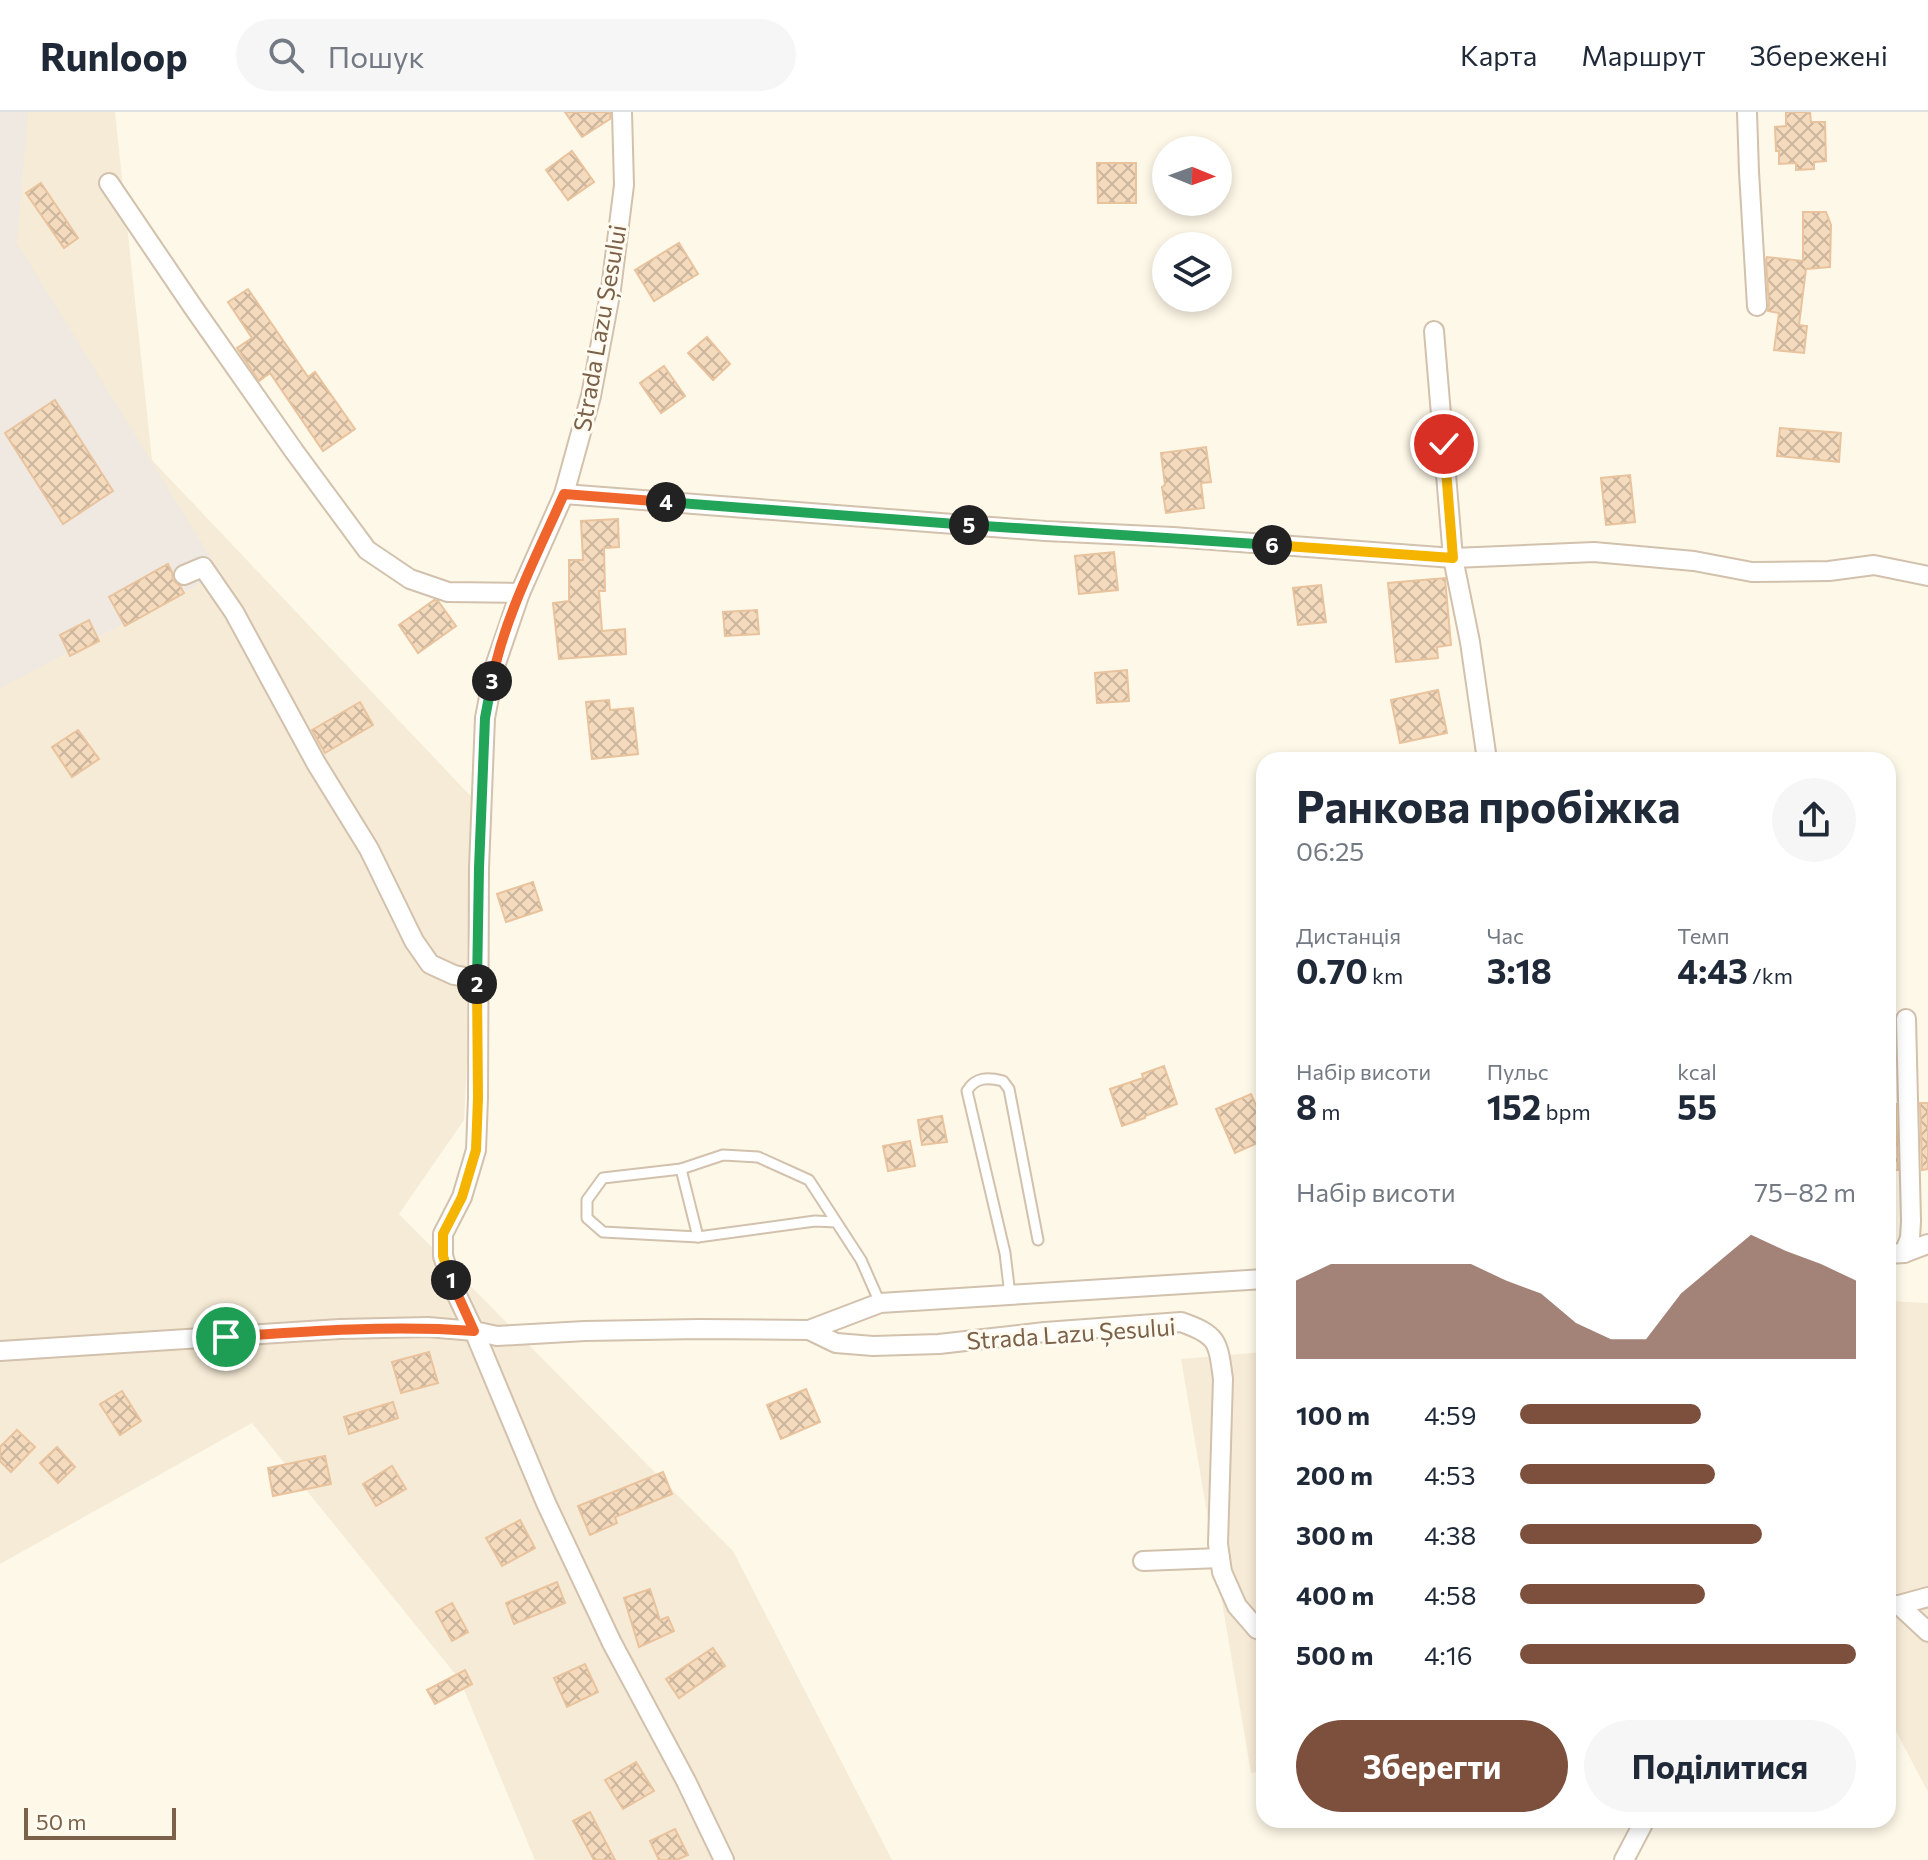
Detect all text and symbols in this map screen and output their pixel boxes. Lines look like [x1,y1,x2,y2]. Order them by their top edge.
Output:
search box [236,19,796,91]
text: Runloop [40,32,188,79]
icon: search [264,33,308,77]
text: Пошук [328,37,425,74]
text: Карта [1460,38,1537,72]
text: Маршрут [1581,38,1706,72]
text: Збережені [1750,38,1888,72]
north arrow [1152,136,1232,216]
map controls [1152,136,1232,312]
street label: Strada Lazu Șesului [567,222,633,434]
button: layers [1152,232,1232,312]
pin [1410,410,1478,478]
icon: check [1422,422,1466,466]
pin: 4 [646,482,686,522]
text: 4 [659,488,673,515]
pin: 5 [949,505,989,545]
text: 5 [963,511,975,538]
pin: 6 [1252,525,1292,565]
text: 6 [1265,531,1279,558]
pin: 3 [472,661,512,701]
text: 3 [486,667,498,694]
text: Ранкова пробіжка [1296,778,1680,832]
button: share [1772,778,1856,862]
text: 06:25 [1296,835,1364,866]
text: Дистанція [1296,922,1401,949]
text: Час [1487,922,1524,949]
text: Темп [1677,922,1730,949]
text: 0.70 [1296,949,1368,991]
text: 3:18 [1487,949,1552,991]
text: 4:43 [1677,949,1748,991]
text: km [1368,962,1403,989]
text: /km [1748,962,1793,989]
pin: 2 [457,964,497,1004]
text: 2 [471,970,483,997]
text: Набір висоти [1296,1058,1431,1085]
text: Пульс [1487,1058,1549,1085]
text: kcal [1677,1058,1717,1085]
text: 8 [1296,1085,1317,1127]
text: 152 [1487,1085,1541,1127]
text: 55 [1677,1085,1717,1127]
text: m [1317,1098,1340,1125]
text: bpm [1541,1098,1591,1125]
text: Набір висоти [1296,1176,1456,1207]
text: 75–82 m [1754,1176,1856,1207]
pin: 1 [431,1260,471,1300]
text: 1 [446,1266,456,1293]
pin [192,1303,260,1371]
street label: Strada Lazu Șesului [965,1311,1177,1357]
icon: arrive [204,1315,248,1359]
text: 100 m [1296,1399,1370,1430]
text: 4:59 [1424,1399,1476,1430]
text: 200 m [1296,1459,1373,1490]
text: 4:53 [1424,1459,1476,1490]
text: 300 m [1296,1519,1373,1550]
text: 4:38 [1424,1519,1476,1550]
text: 400 m [1296,1579,1374,1610]
text: 4:58 [1424,1579,1476,1610]
text: 500 m [1296,1639,1373,1670]
text: 4:16 [1424,1639,1473,1670]
button: Зберегти [1296,1720,1568,1812]
button: Поділитися [1584,1720,1856,1812]
scale bar [24,1804,176,1840]
text: 50 m [36,1808,86,1835]

